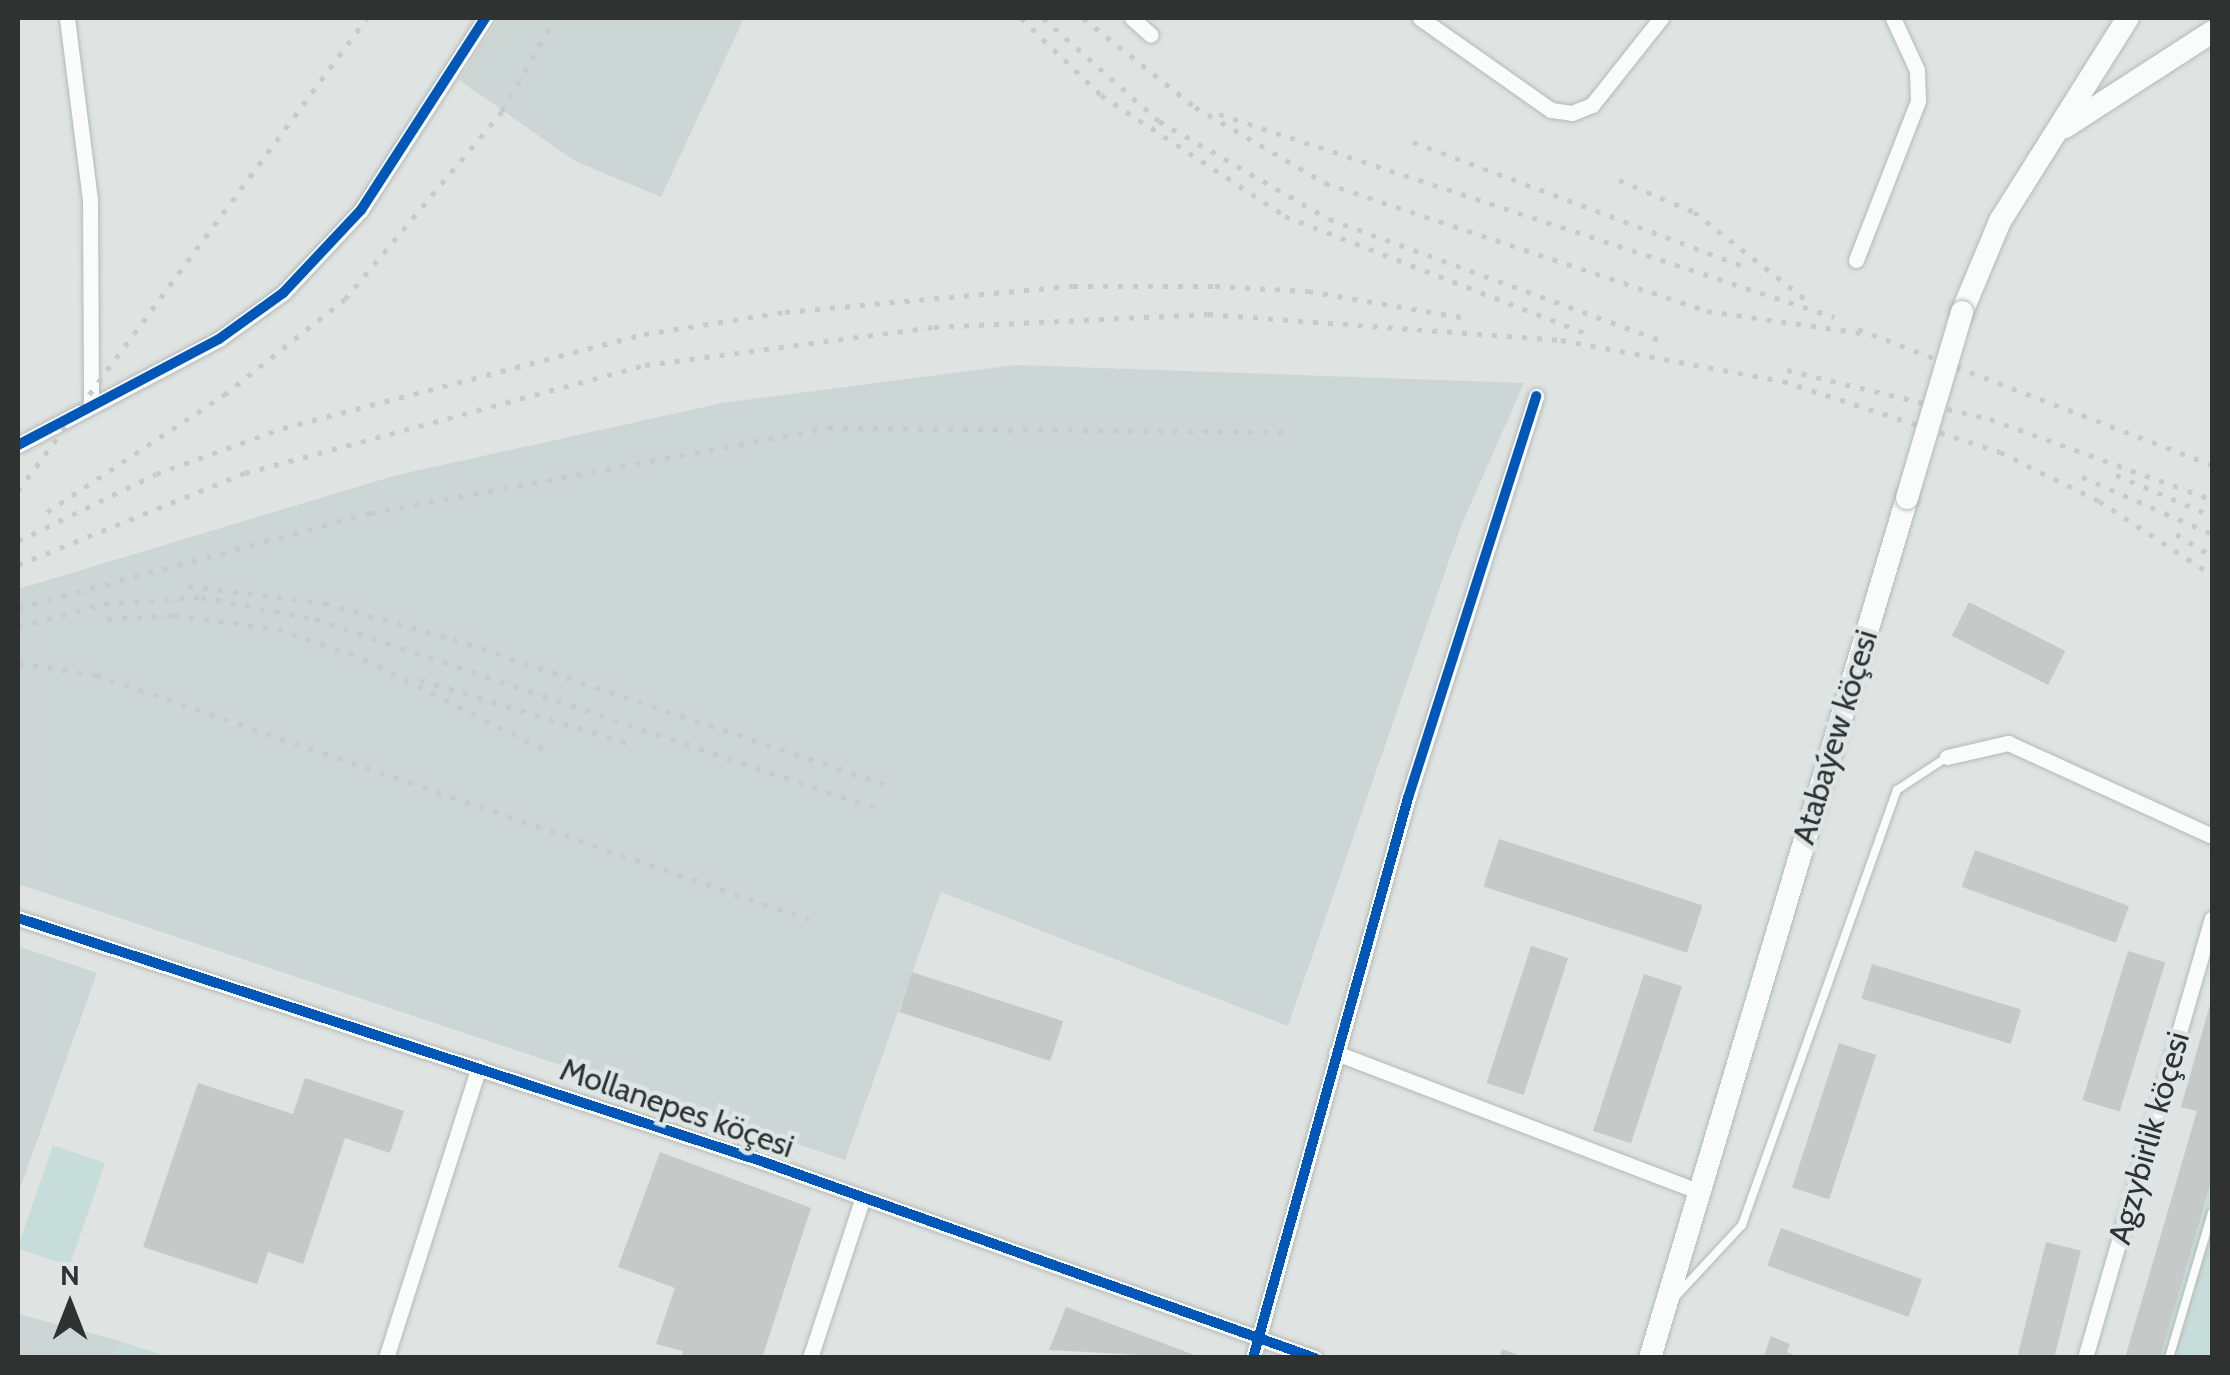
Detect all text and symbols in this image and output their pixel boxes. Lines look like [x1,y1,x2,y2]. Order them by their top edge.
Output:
street label: Atabaýew köçesi [1784,625,1886,849]
street label: Agzybirlik köçesi [2100,1027,2198,1249]
street label: Mollanepes köçesi [555,1050,799,1166]
north arrow [20,1255,120,1355]
text: N [60,1258,80,1292]

